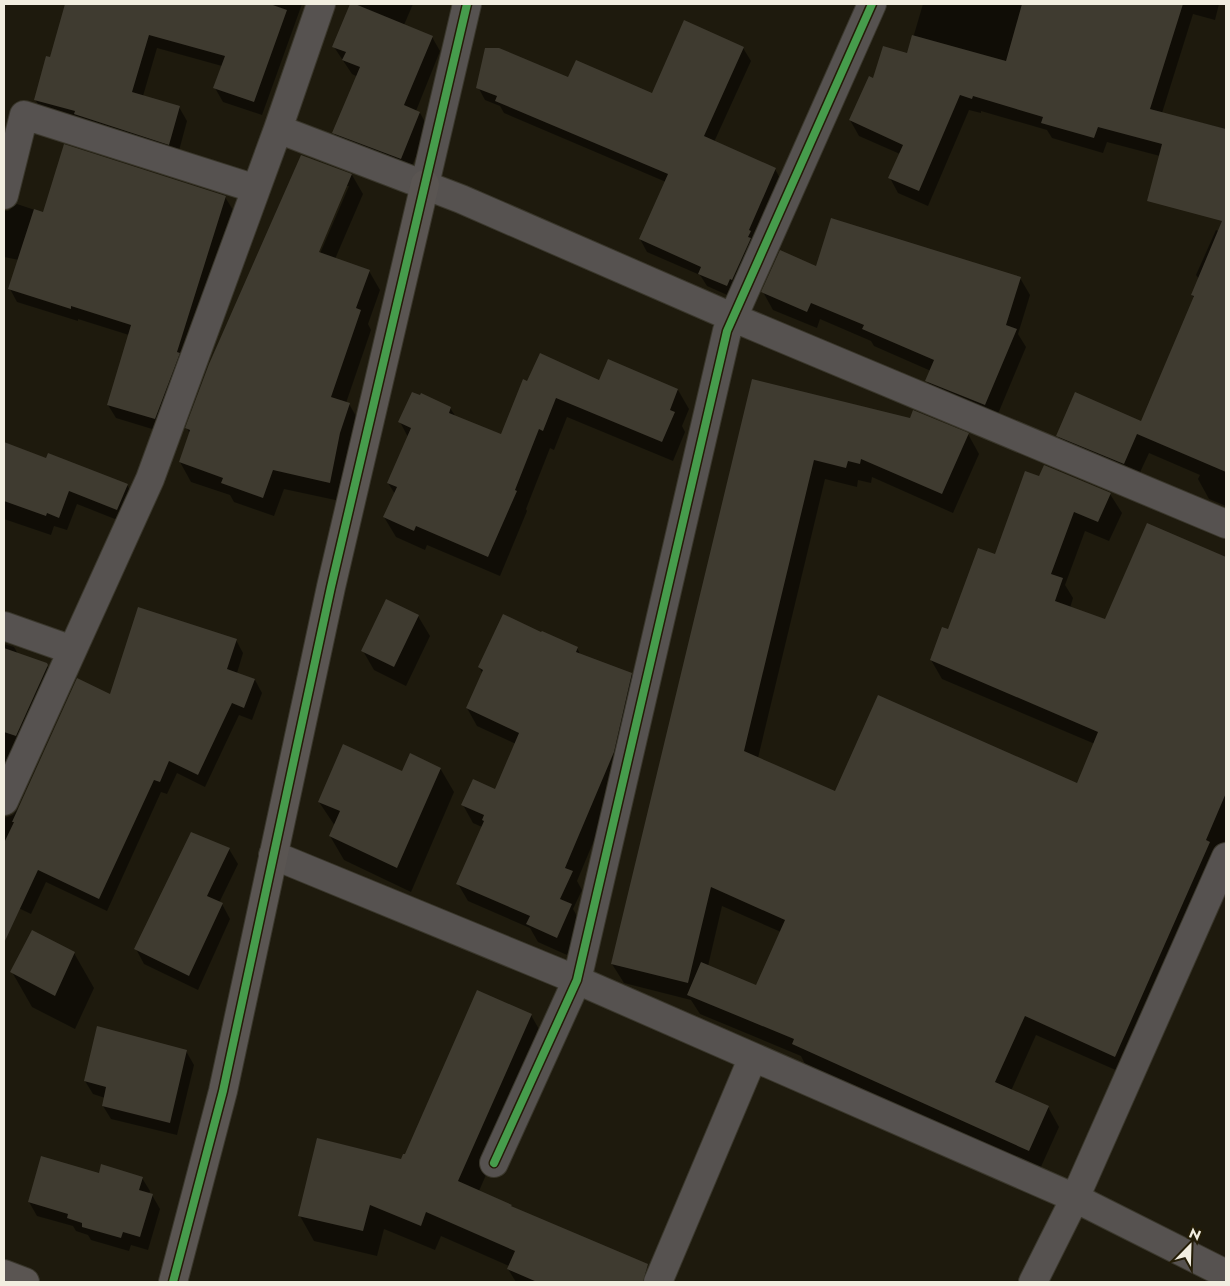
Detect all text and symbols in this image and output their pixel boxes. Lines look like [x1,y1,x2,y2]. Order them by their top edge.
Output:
north arrow [1165,1221,1215,1271]
text: N [1186,1223,1204,1245]

